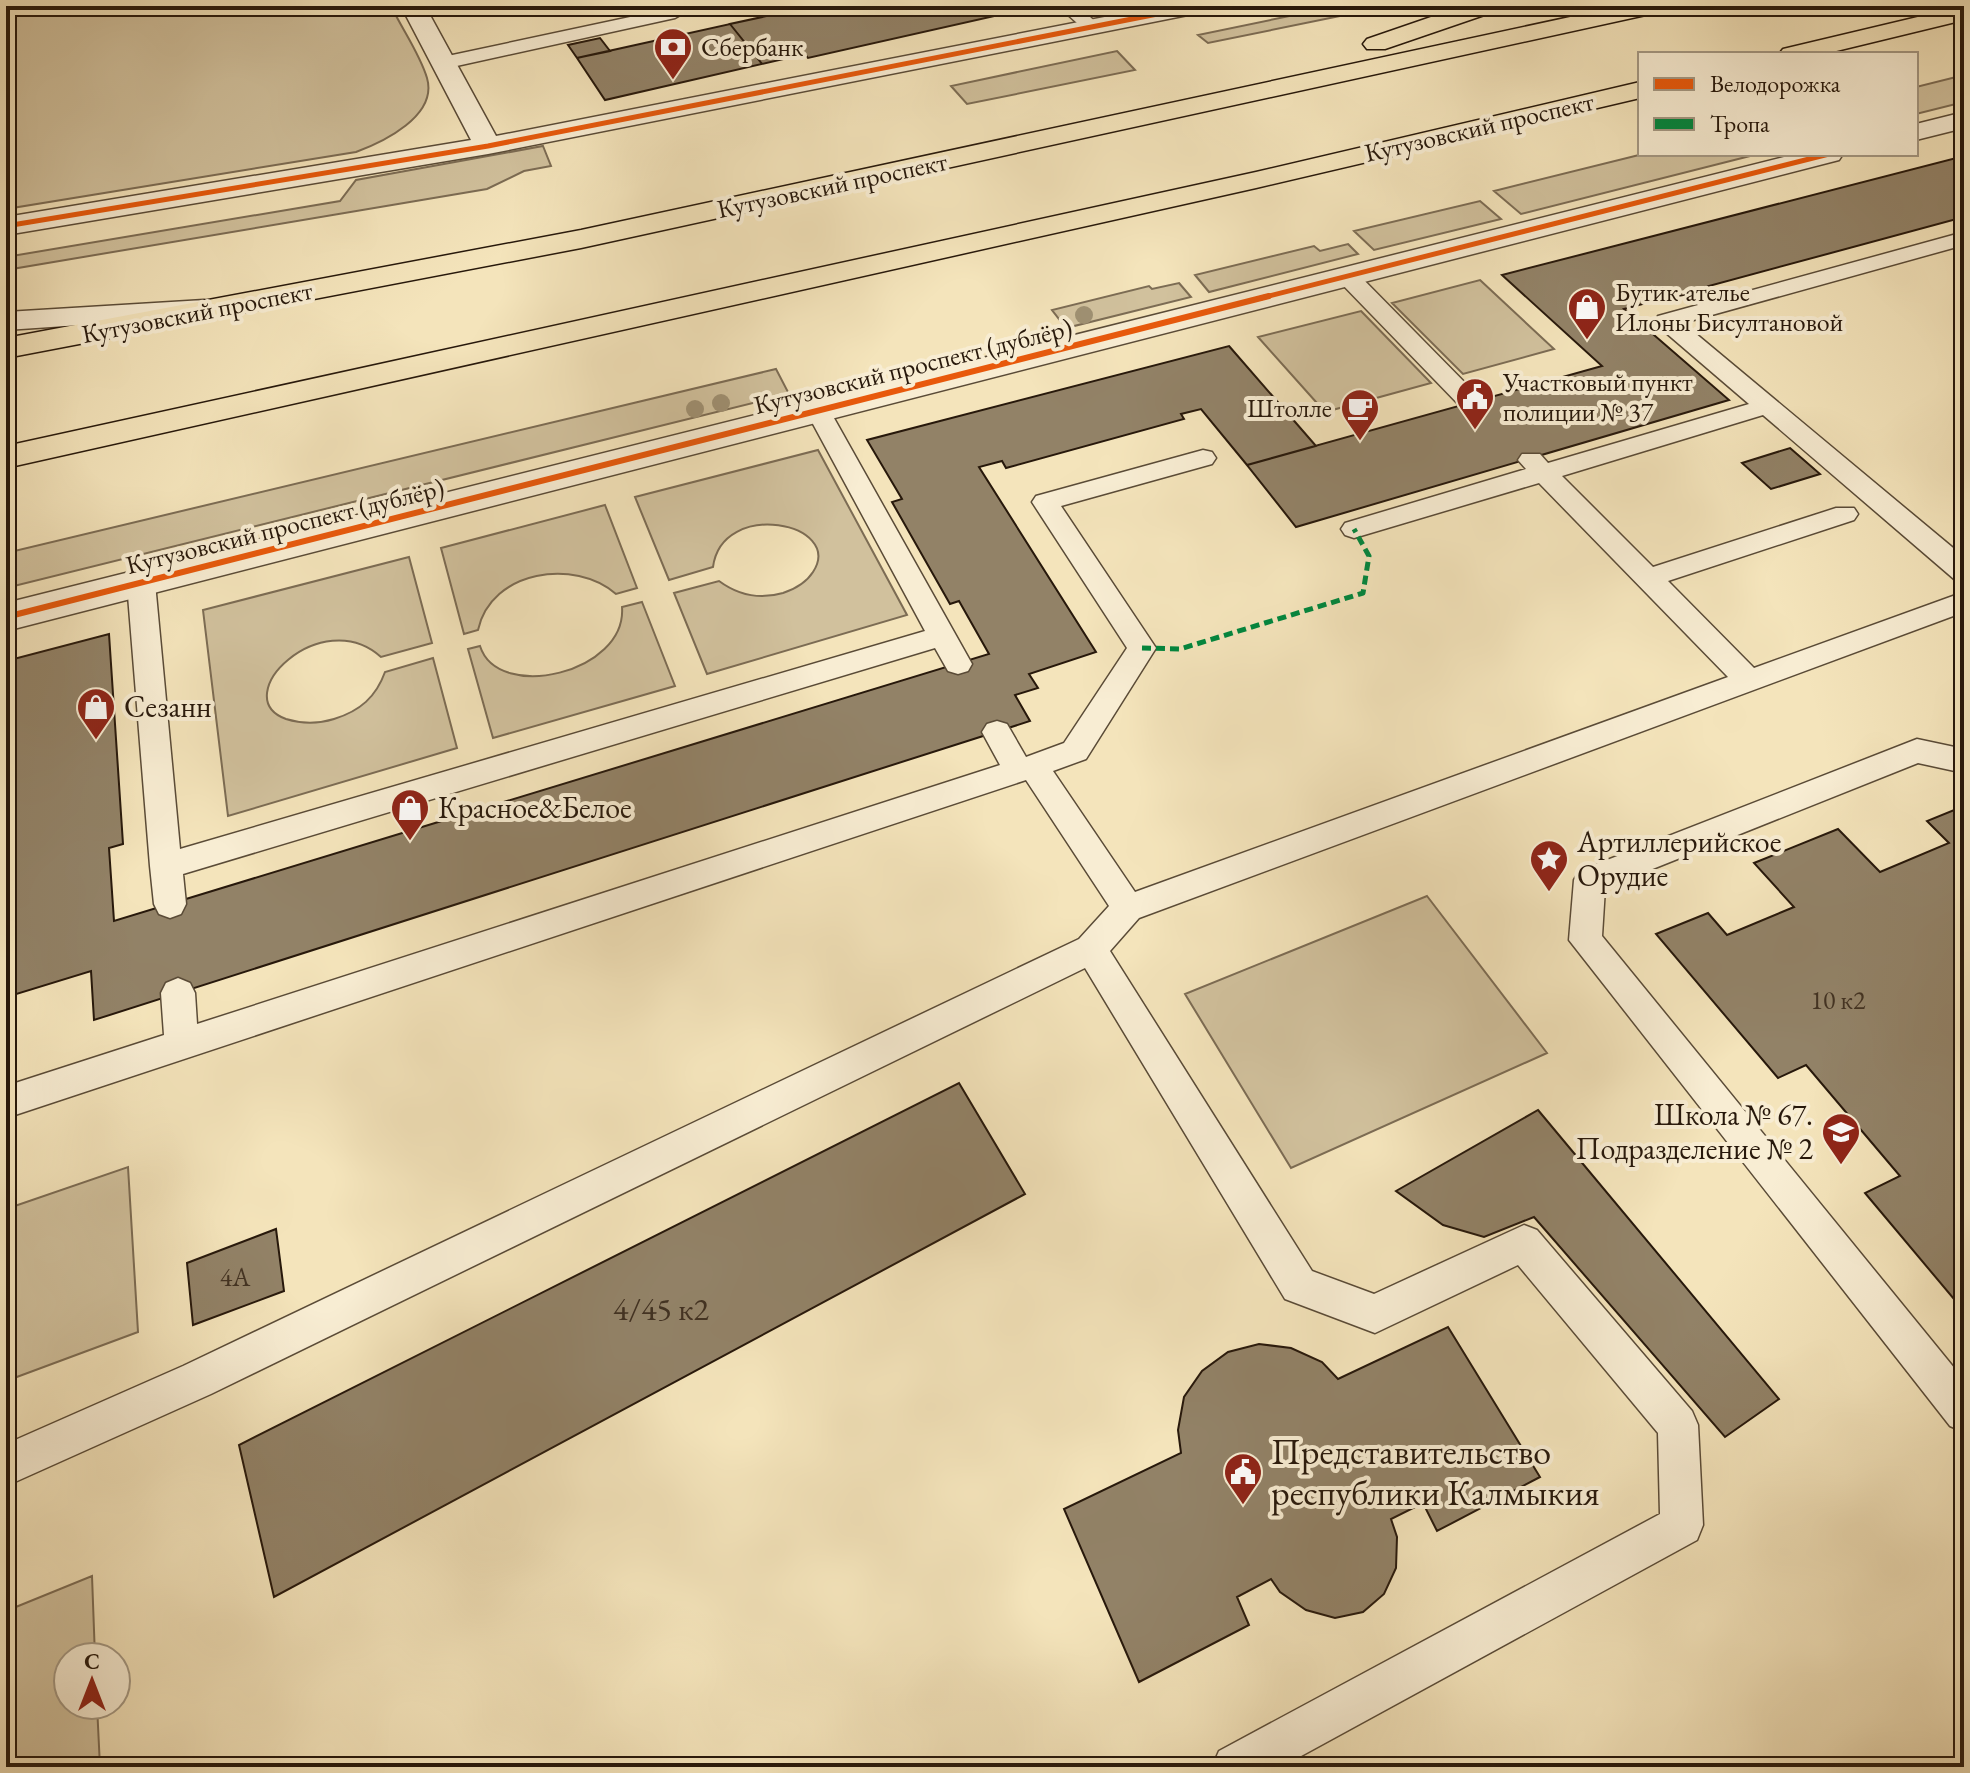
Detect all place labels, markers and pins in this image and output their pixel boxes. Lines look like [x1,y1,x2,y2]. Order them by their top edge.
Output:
bank icon: Сбербанк [652,26,694,81]
place label: Сбербанк [701,30,804,64]
place label: Бутик-ателье Илоны Бисултановой [1615,275,1844,339]
shop icon: Бутик-ателье Илоны Бисултановой [1566,286,1608,341]
place label: Участковый пункт полиции № 37 [1502,365,1693,429]
public building icon: Участковый пункт полиции № 37 [1454,376,1496,431]
cafe icon: Штолле [1339,387,1381,442]
place label: Штолле [1247,391,1332,425]
shop icon: Сезанн [75,686,117,741]
place label: Сезанн [124,687,212,726]
shop icon: Красное&Белое [389,787,431,842]
place label: Красное&Белое [438,788,632,827]
place label: Артиллерийское Орудие [1576,822,1781,895]
place icon: Артиллерийское Орудие [1528,838,1570,893]
place label: Школа № 67. Подразделение № 2 [1576,1095,1814,1168]
school or university icon: Школа № 67. Подразделение № 2 [1820,1111,1862,1166]
place label: Представительство республики Калмыкия [1271,1428,1600,1516]
public building icon: Представительство республики Калмыкия [1222,1451,1264,1506]

